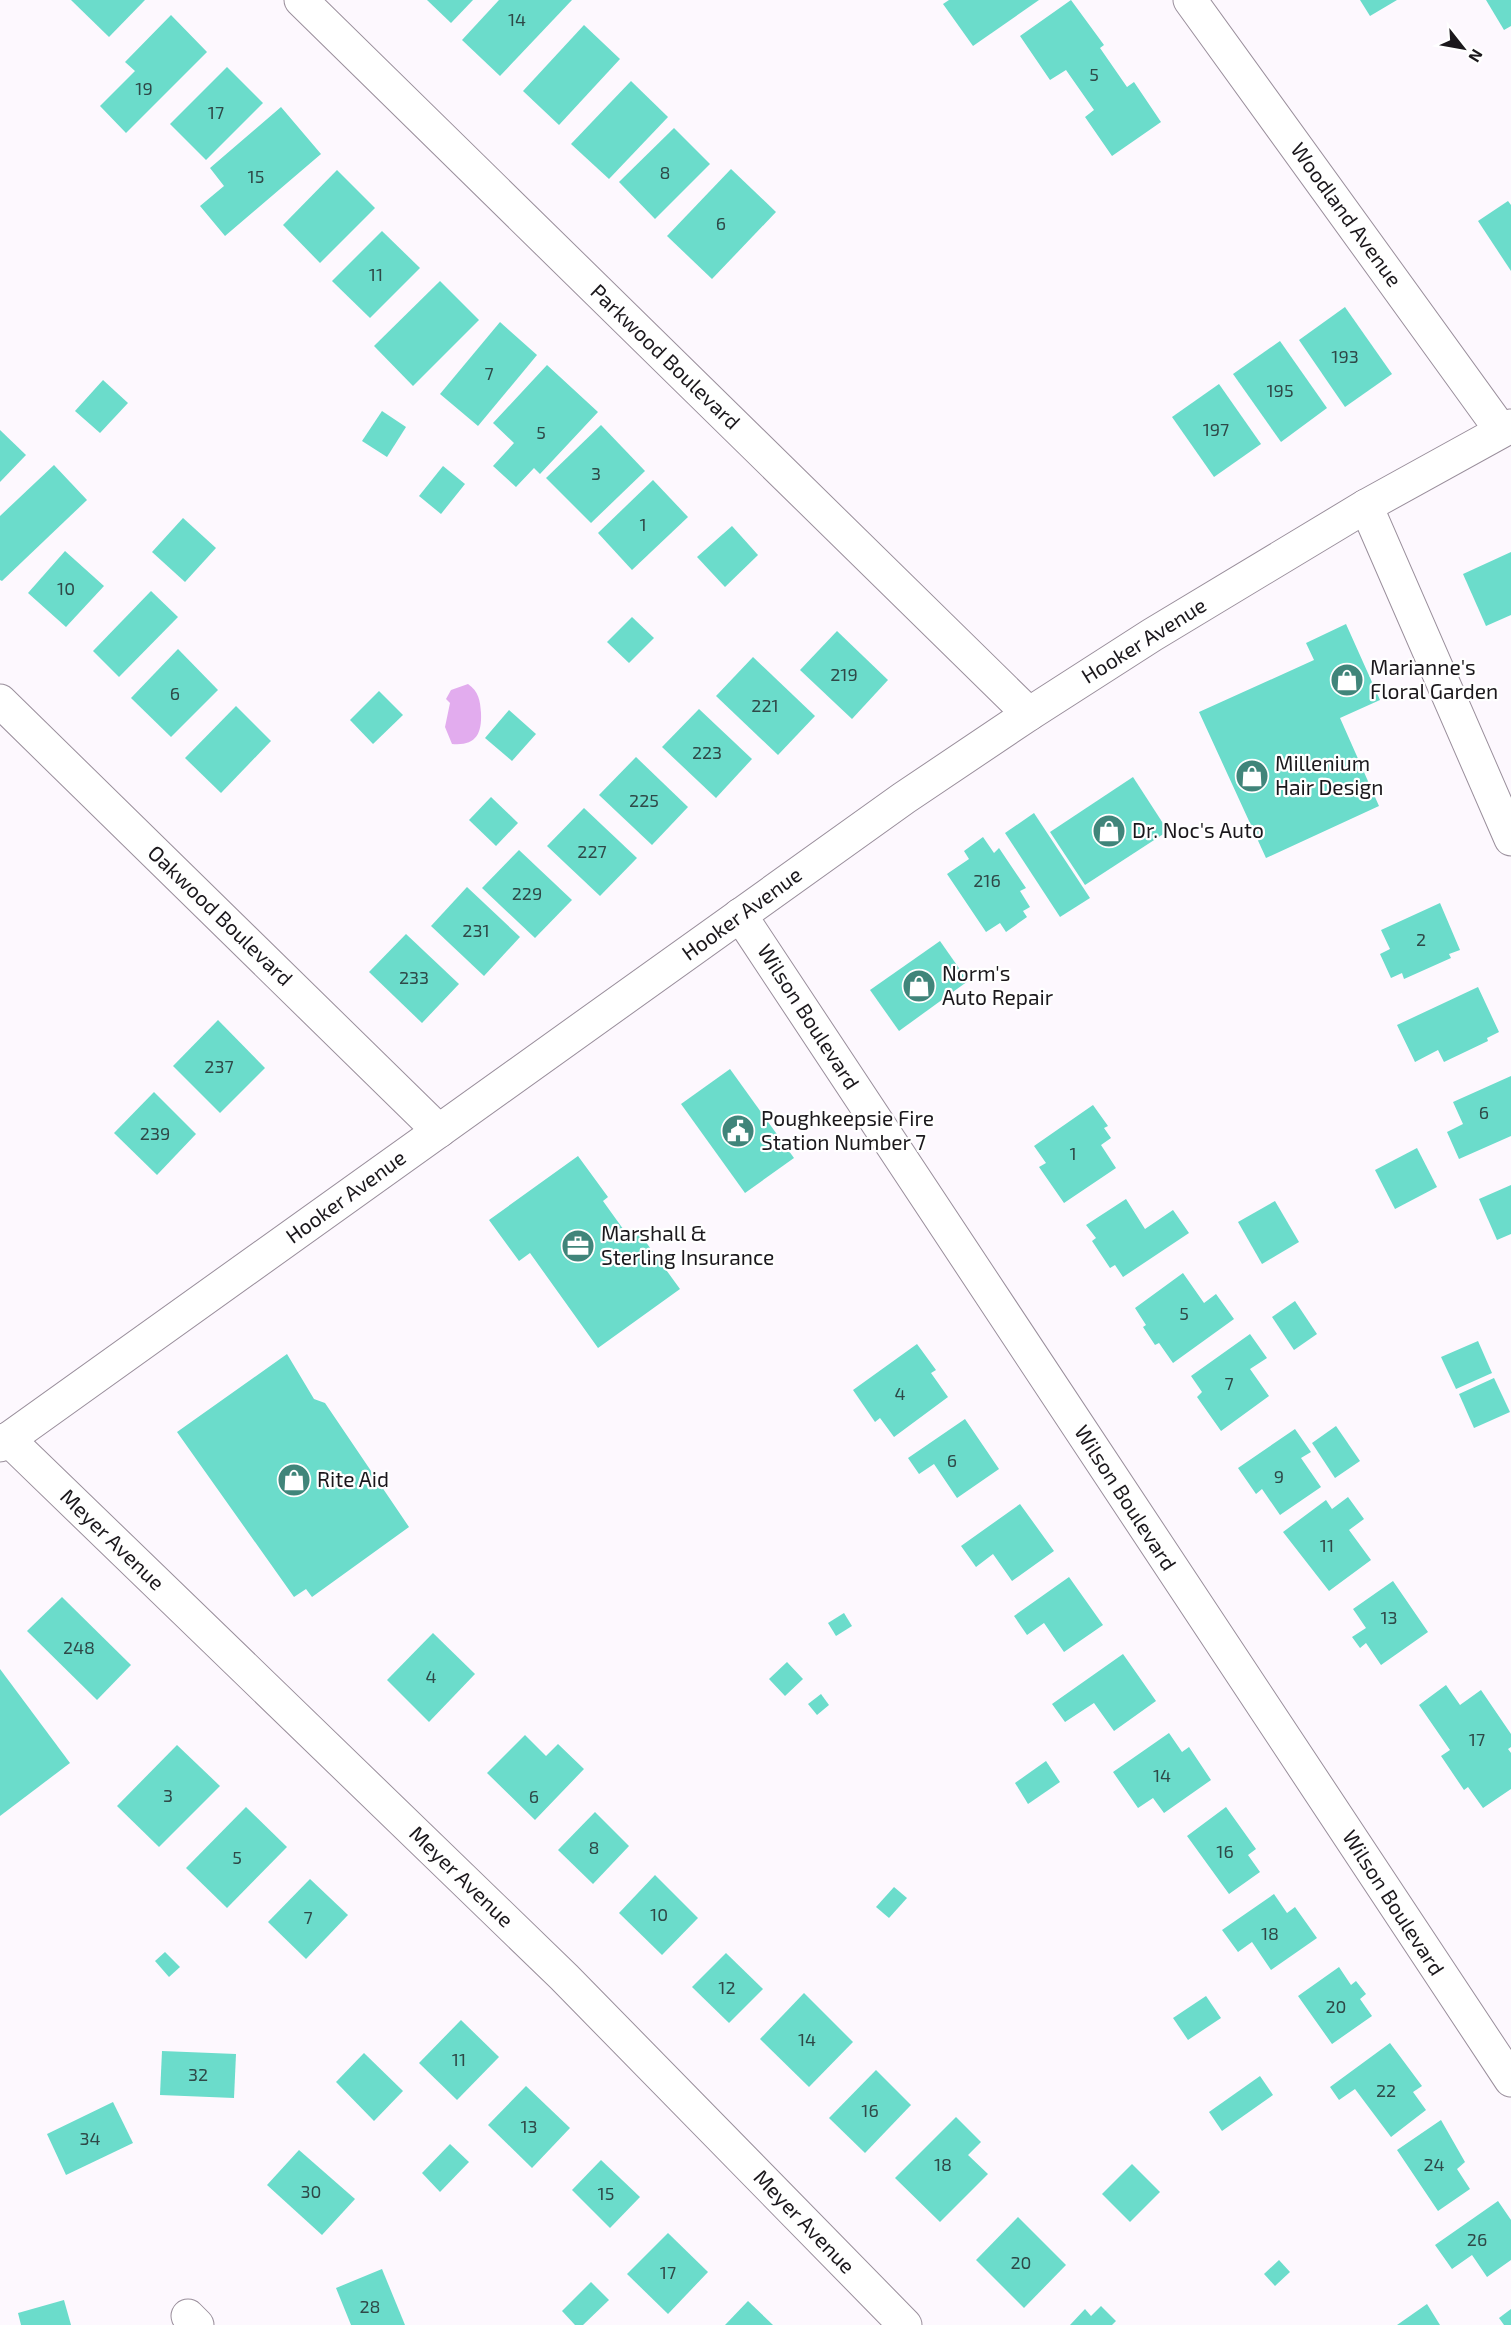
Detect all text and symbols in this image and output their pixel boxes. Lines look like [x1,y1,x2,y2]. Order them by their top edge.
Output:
house number: 14 [508,8,526,30]
north arrow [1433,18,1493,78]
text: N [1465,46,1487,66]
house number: 5 [1089,63,1099,85]
house number: 19 [135,77,153,99]
house number: 17 [208,101,224,123]
street label: Woodland Avenue [1287,137,1408,291]
house number: 8 [660,161,670,183]
house number: 15 [248,165,264,187]
house number: 6 [716,212,726,234]
house number: 11 [369,263,383,285]
street label: Parkwood Boulevard [586,278,746,434]
house number: 193 [1331,345,1359,367]
house number: 7 [484,362,494,384]
house number: 195 [1266,379,1294,401]
house number: 197 [1203,418,1229,440]
house number: 5 [536,421,546,443]
house number: 3 [591,462,601,484]
house number: 1 [639,513,647,535]
house number: 10 [57,577,75,599]
street label: Hooker Avenue [1076,591,1210,688]
place label: Marianne's Floral Garden [1370,654,1498,703]
shop icon: Marianne's Floral Garden [1329,662,1365,698]
house number: 219 [830,663,858,685]
house number: 6 [170,682,180,704]
house number: 221 [751,694,779,716]
house number: 223 [692,741,722,763]
place label: Millenium Hair Design [1275,750,1383,799]
shop icon: Millenium Hair Design [1234,758,1270,794]
house number: 225 [629,789,659,811]
shop icon: Dr. Noc's Auto [1091,813,1127,849]
place label: Dr. Noc's Auto [1132,817,1264,842]
street label: Oakwood Boulevard [144,840,299,990]
house number: 227 [577,840,607,862]
street label: Hooker Avenue [676,861,806,965]
house number: 216 [973,869,1001,891]
house number: 229 [512,882,542,904]
house number: 231 [462,919,490,941]
house number: 2 [1416,928,1426,950]
street label: Wilson Boulevard [753,939,865,1093]
place label: Norm's Auto Repair [942,960,1054,1009]
house number: 233 [399,966,429,988]
shop icon: Norm's Auto Repair [901,968,937,1004]
house number: 237 [204,1055,234,1077]
house number: 6 [1479,1101,1489,1123]
place label: Poughkeepsie Fire Station Number 7 [761,1105,934,1154]
public building icon: Poughkeepsie Fire Station Number 7 [720,1113,756,1149]
house number: 239 [140,1122,170,1144]
house number: 1 [1069,1142,1077,1164]
street label: Hooker Avenue [280,1144,410,1248]
place label: Marshall & Sterling Insurance [601,1220,774,1269]
office icon: Marshall & Sterling Insurance [560,1228,596,1264]
house number: 5 [1179,1302,1189,1324]
house number: 7 [1224,1372,1234,1394]
house number: 4 [894,1382,906,1404]
street label: Wilson Boulevard [1070,1420,1182,1574]
house number: 6 [947,1449,957,1471]
shop icon: Rite Aid [276,1462,312,1498]
house number: 9 [1274,1465,1284,1487]
place label: Rite Aid [317,1466,389,1491]
street label: Meyer Avenue [56,1483,170,1595]
house number: 11 [1320,1534,1334,1556]
house number: 13 [1380,1606,1398,1628]
house number: 248 [63,1636,95,1658]
house number: 4 [425,1665,437,1687]
house number: 17 [1469,1728,1485,1750]
house number: 14 [1153,1764,1171,1786]
house number: 3 [163,1784,173,1806]
house number: 6 [529,1785,539,1807]
street label: Meyer Avenue [405,1820,519,1932]
street label: Wilson Boulevard [1338,1825,1450,1979]
house number: 8 [589,1836,599,1858]
house number: 16 [1216,1840,1234,1862]
house number: 5 [232,1846,242,1868]
house number: 10 [650,1903,668,1925]
house number: 7 [303,1906,313,1928]
house number: 18 [1261,1922,1279,1944]
house number: 12 [718,1976,736,1998]
house number: 20 [1326,1995,1346,2017]
house number: 14 [798,2028,816,2050]
house number: 11 [452,2048,466,2070]
house number: 32 [188,2063,208,2085]
house number: 22 [1376,2079,1396,2101]
house number: 16 [861,2099,879,2121]
house number: 13 [520,2115,538,2137]
house number: 34 [79,2127,101,2149]
house number: 18 [934,2153,952,2175]
house number: 24 [1423,2153,1445,2175]
street label: Meyer Avenue [749,2164,861,2278]
house number: 30 [301,2180,321,2202]
house number: 15 [598,2182,614,2204]
house number: 26 [1467,2228,1487,2250]
house number: 20 [1011,2251,1031,2273]
house number: 17 [660,2261,676,2283]
house number: 28 [359,2295,381,2317]

